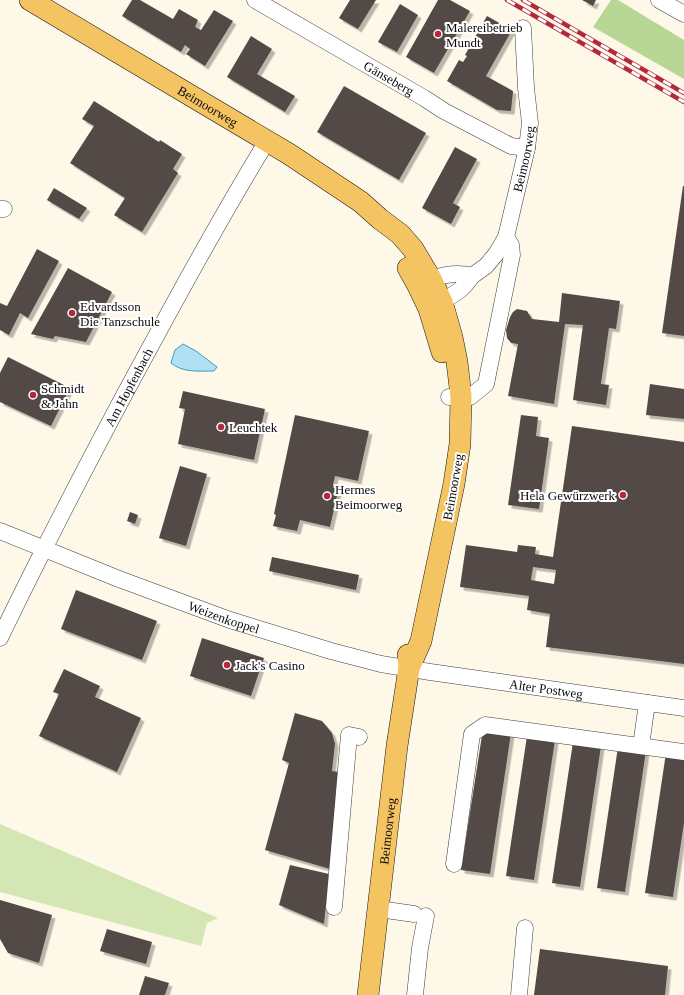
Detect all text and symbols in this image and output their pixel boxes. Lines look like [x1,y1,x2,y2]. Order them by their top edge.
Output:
place label: Malereibetrieb Mundt [446,20,523,50]
marker: Malereibetrieb Mundt [433,29,443,39]
street label: Gänseberg [361,57,417,98]
street label: Beimoorweg [175,82,241,130]
street label: Beimoorweg [509,124,537,193]
place label: Edvardsson Die Tanzschule [80,299,160,329]
marker: Edvardsson Die Tanzschule [67,308,77,318]
street label: Am Hopfenbach [102,345,156,429]
place label: Schmidt & Jahn [41,381,85,411]
marker: Schmidt & Jahn [28,390,38,400]
place label: Leuchtek [229,420,278,435]
marker: Leuchtek [216,422,226,432]
street label: Beimoorweg [440,452,466,521]
place label: Hermes Beimoorweg [335,482,403,512]
place label: Hela Gewürzwerk [520,488,615,503]
marker: Hela Gewürzwerk [618,490,628,500]
marker: Hermes Beimoorweg [322,491,332,501]
street label: Weizenkoppel [186,598,262,636]
place label: Jack's Casino [235,658,305,673]
marker: Jack's Casino [222,660,232,670]
street label: Alter Postweg [508,676,584,701]
street label: Beimoorweg [376,796,398,865]

